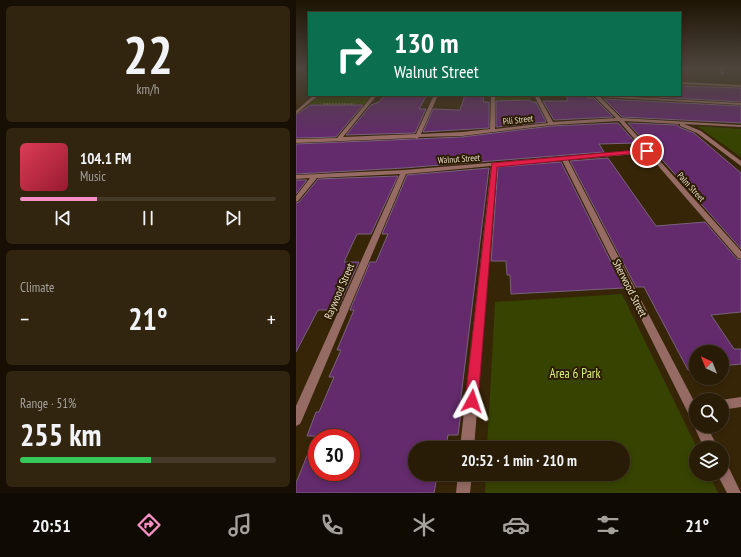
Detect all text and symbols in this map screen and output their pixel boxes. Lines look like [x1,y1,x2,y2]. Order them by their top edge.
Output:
text: 22 [123,21,173,88]
text: 130 m [394,24,458,61]
icon: right [328,28,380,80]
text: Walnut Street [394,60,479,83]
text: km/h [136,81,160,98]
street label: Pili Street [502,112,534,127]
pin [630,134,664,168]
icon: arrive [636,140,658,162]
text: 104.1 FM [80,149,131,168]
street label: Walnut Street [437,152,481,165]
text: Music [80,168,106,185]
street label: Palm Street [675,170,708,204]
icon: previous [52,207,74,229]
icon: pause [137,207,159,229]
icon: next [222,207,244,229]
street label: Sherwood Street [609,257,651,319]
street label: Raywood Street [321,261,357,321]
text: Climate [20,279,54,296]
text: 21° [128,299,168,338]
text: − [20,305,29,333]
text: + [267,305,276,333]
north arrow [689,345,729,385]
map controls [689,345,729,481]
park label: Area 6 Park [550,365,600,382]
position arrow [451,380,493,422]
button: search [689,393,729,433]
text: Range · 51% [20,395,76,412]
text: 255 km [20,415,101,454]
speed limit sign: 30 [308,429,360,481]
button: layers [689,441,729,481]
text: 20:52 · 1 min · 210 m [461,451,577,470]
icon: directions [135,511,163,539]
icon: music [226,511,254,539]
icon: phone [318,511,346,539]
icon: climate [410,511,438,539]
icon: car [502,511,530,539]
icon: filters [594,511,622,539]
text: 20:51 [32,514,71,537]
text: 21° [685,514,709,537]

